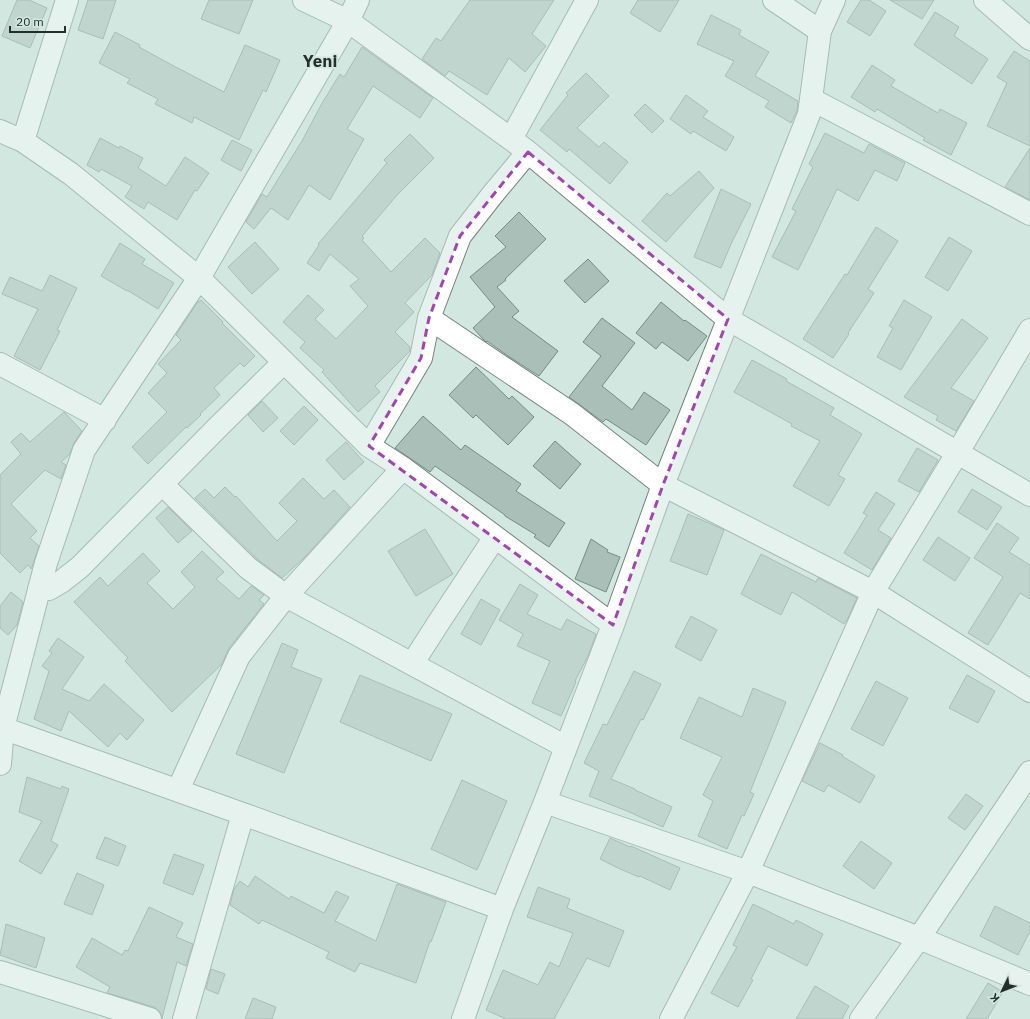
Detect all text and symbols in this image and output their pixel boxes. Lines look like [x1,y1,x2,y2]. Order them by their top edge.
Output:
scale bar [10,8,65,34]
text: 20 m [16,14,44,29]
district label: Yeni [303,50,337,72]
north arrow [982,971,1022,1011]
text: K [987,990,1002,1005]

